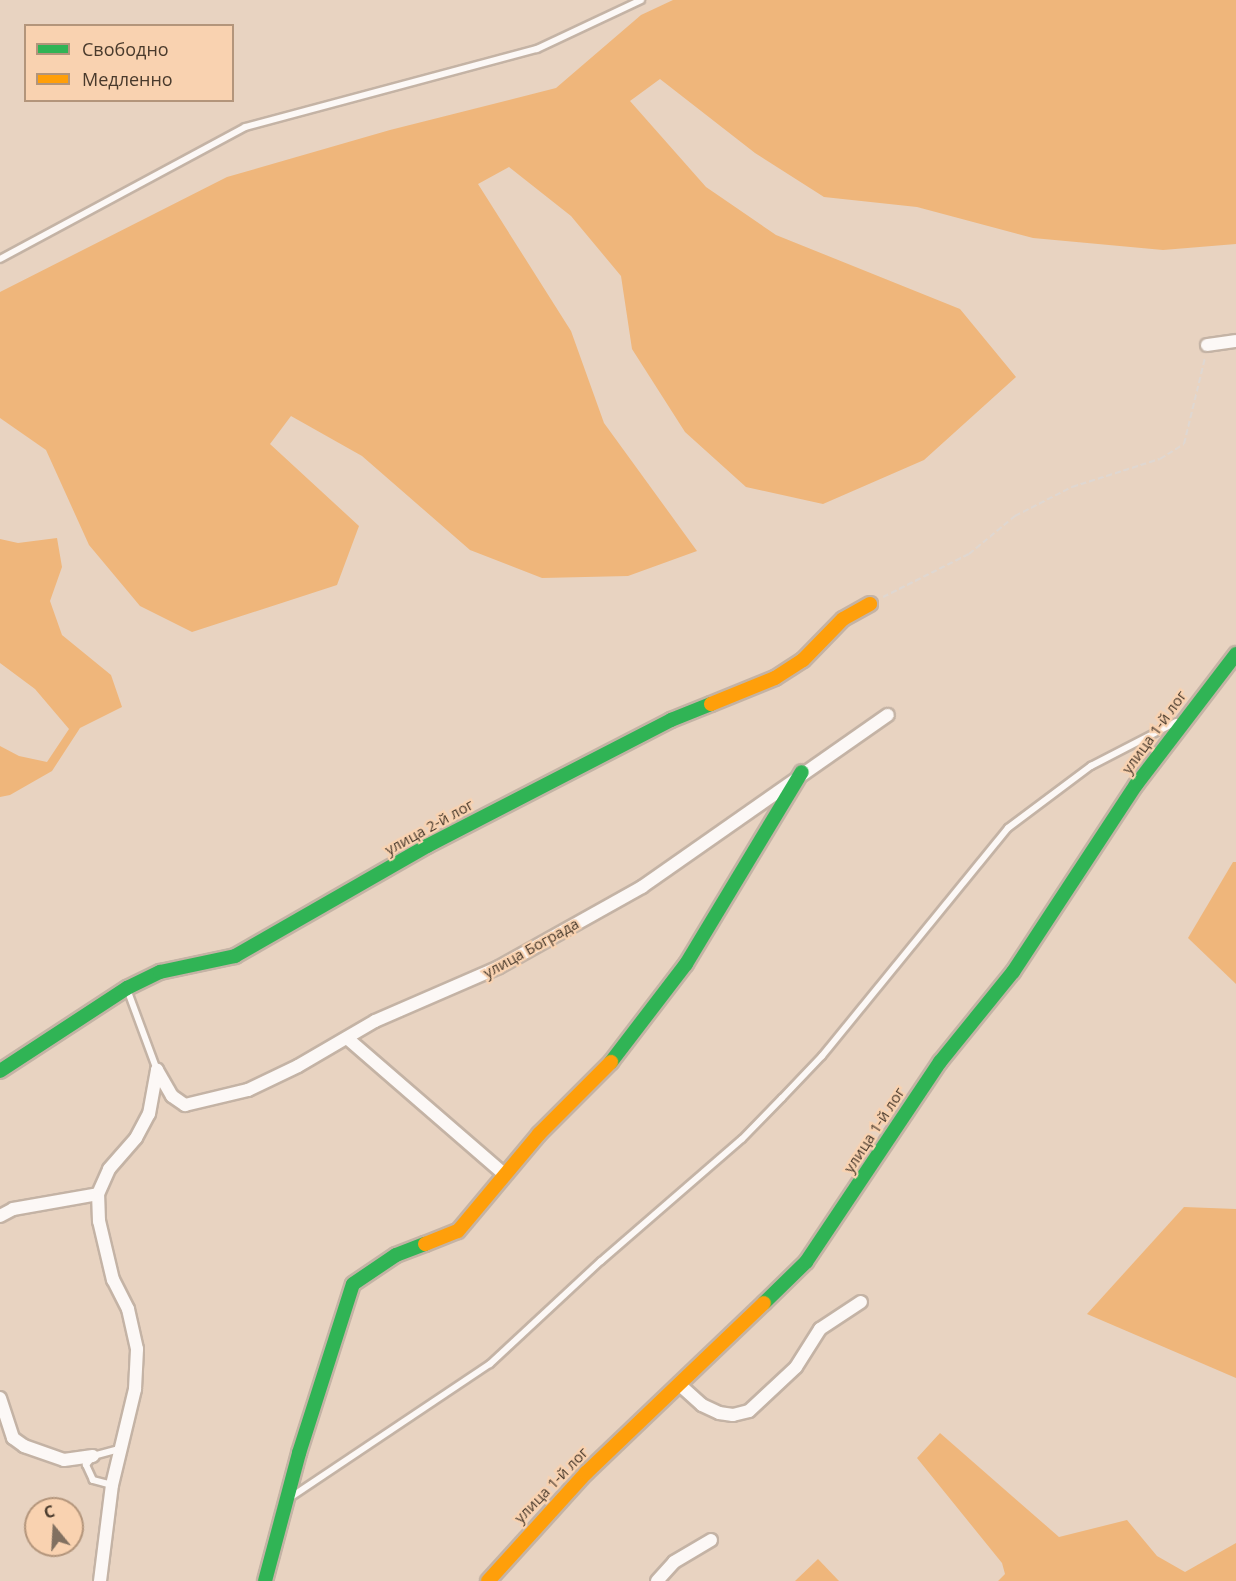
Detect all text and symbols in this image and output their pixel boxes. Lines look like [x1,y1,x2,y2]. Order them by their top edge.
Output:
legend [24,24,234,102]
text: Свободно [82,37,169,61]
text: Медленно [82,67,173,91]
street label: улица 1-й лог [1118,687,1190,777]
street label: улица 2-й лог [382,795,476,859]
street label: улица Бограда [480,914,582,982]
street label: улица 1-й лог [840,1084,908,1176]
street label: улица 1-й лог [510,1443,592,1527]
north arrow [24,1497,84,1557]
text: С [41,1500,57,1524]

